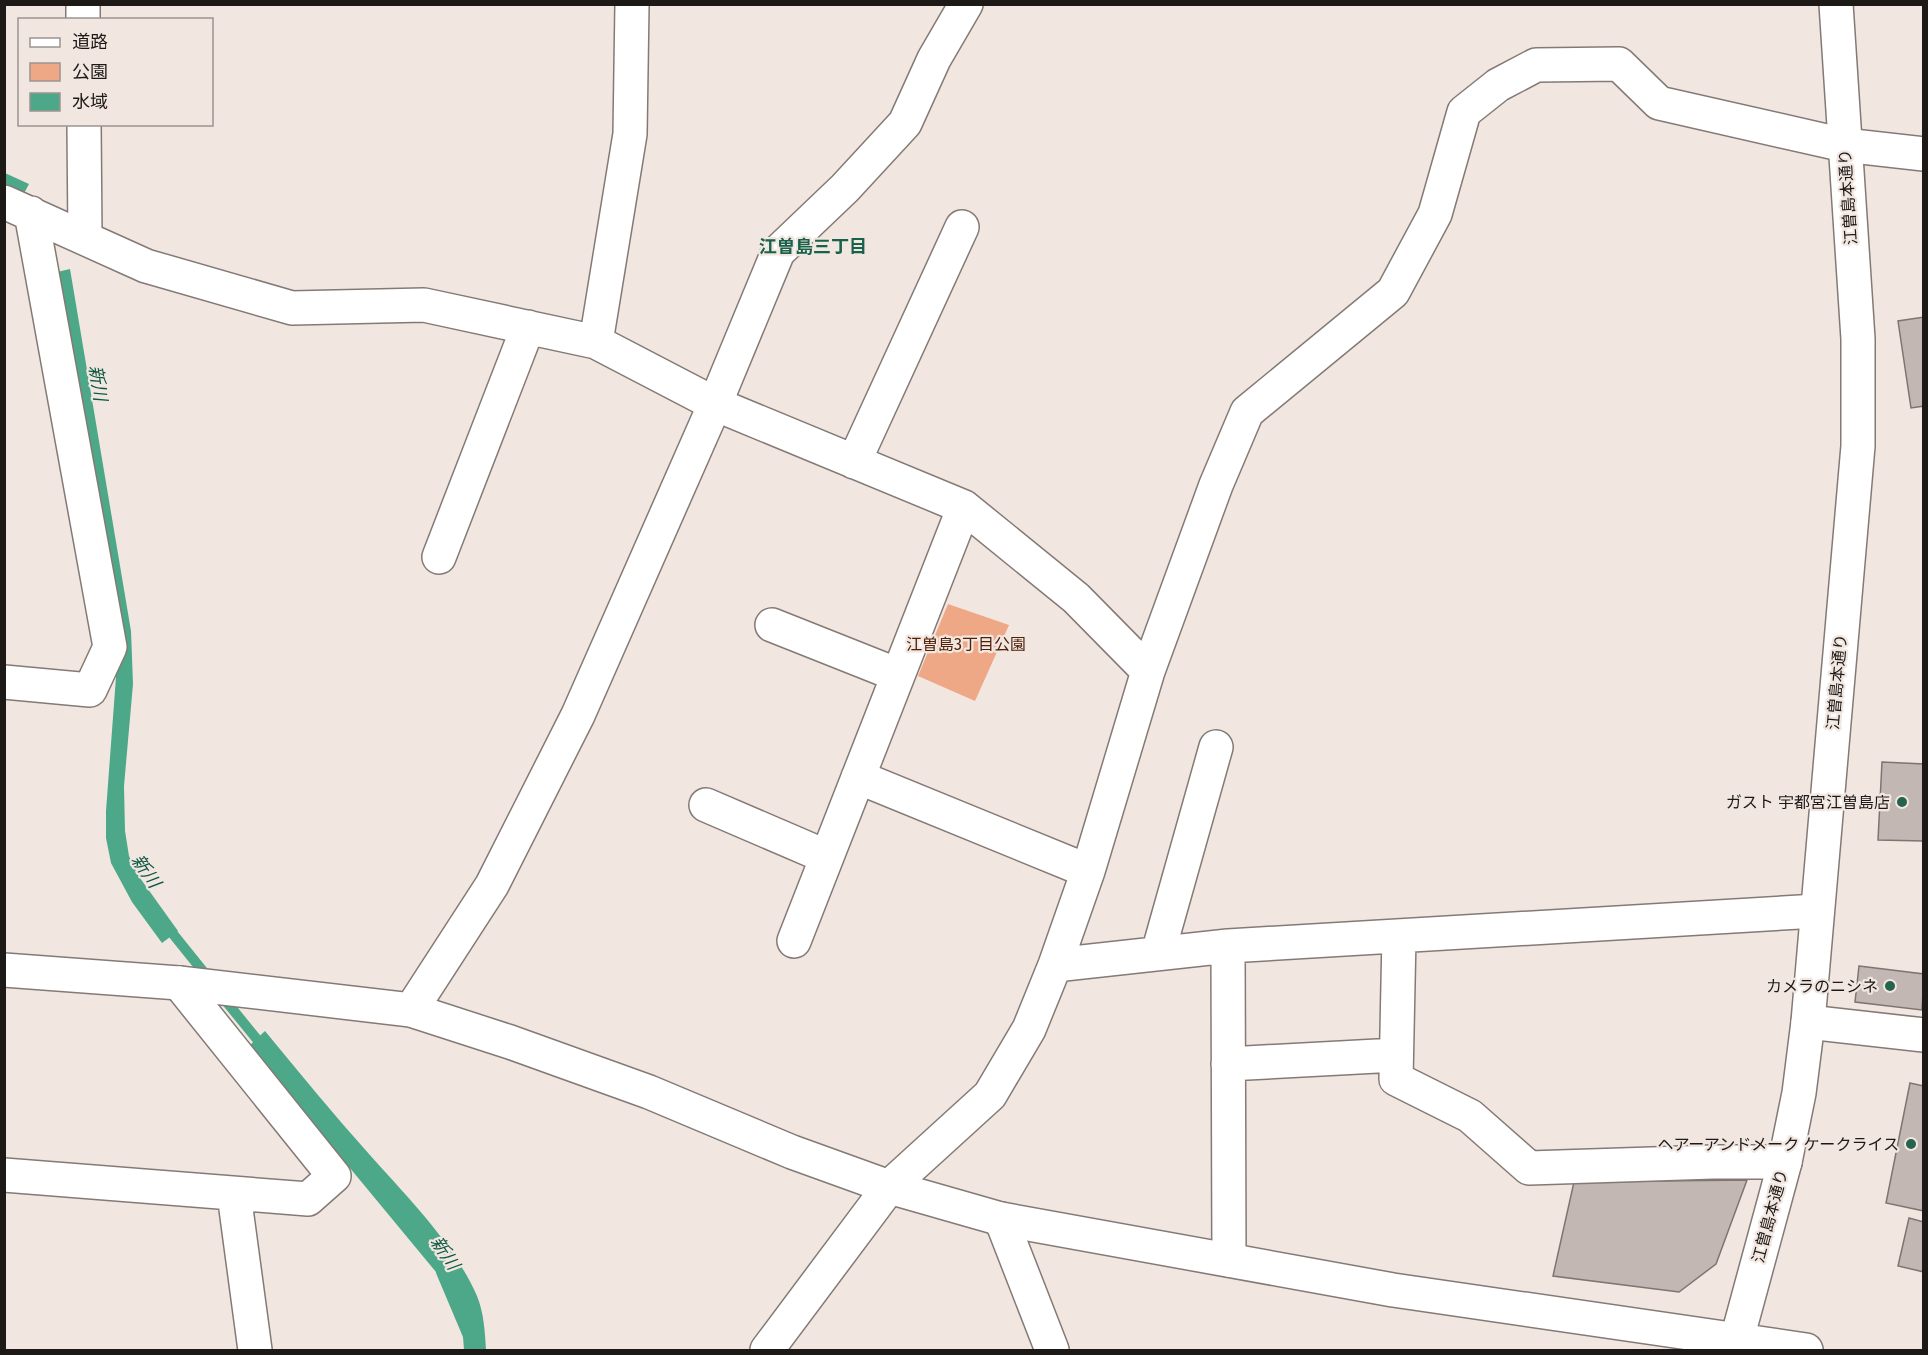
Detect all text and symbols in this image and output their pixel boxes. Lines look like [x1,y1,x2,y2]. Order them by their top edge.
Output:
legend [18,18,213,126]
text: 道路 [72,31,108,53]
text: 公園 [72,61,108,83]
text: 水域 [72,91,108,113]
street label: 江曽島本通り [1835,148,1861,246]
district label: 江曽島三丁目 [759,236,867,258]
water label: 新川 [84,364,112,404]
street label: 江曽島本通り [1823,633,1851,731]
park label: 江曽島3丁目公園 [906,635,1026,654]
place label: ガスト 宇都宮江曽島店 [1726,793,1890,812]
marker: ガスト 宇都宮江曽島店 [1895,795,1909,809]
water label: 新川 [127,850,166,894]
place label: カメラのニシネ [1766,977,1878,996]
marker: カメラのニシネ [1883,979,1897,993]
place label: ヘアーアンドメーク ケークライス [1657,1135,1899,1154]
marker: ヘアーアンドメーク ケークライス [1904,1137,1918,1151]
street label: 江曽島本通り [1748,1167,1792,1265]
water label: 新川 [426,1232,465,1276]

